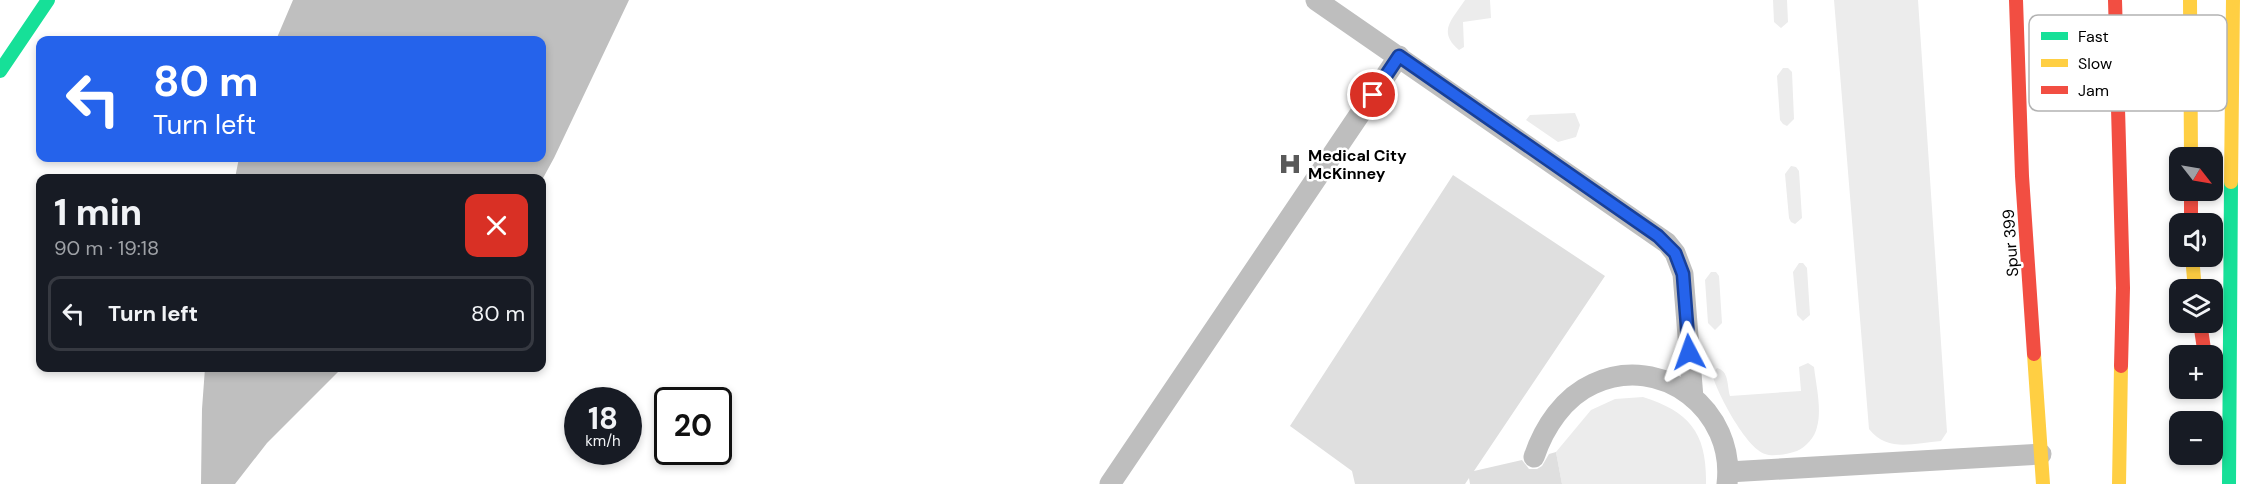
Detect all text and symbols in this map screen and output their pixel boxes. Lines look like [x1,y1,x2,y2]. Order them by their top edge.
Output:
legend [2029,15,2227,111]
text: Fast [2078,26,2109,47]
text: Slow [2078,53,2112,74]
text: 80 m [153,54,259,109]
icon: left [54,60,132,138]
pin [1347,69,1398,120]
icon: arrive [1356,78,1389,111]
text: Jam [2078,80,2109,101]
text: Turn left [153,107,256,142]
place label: Medical City McKinney [1308,145,1407,184]
north arrow [2169,147,2223,201]
map controls [2169,147,2223,465]
hospital icon: Medical City McKinney [1277,151,1303,177]
text: 1 min [54,189,142,236]
button: close [465,194,528,257]
street label: Spur 399 [1998,208,2023,277]
button: sound [2169,213,2223,267]
text: 90 m · 19:18 [54,235,159,261]
button: layers [2169,279,2223,333]
icon: left [57,297,90,330]
text: Turn left [108,299,198,328]
text: 80 m [471,299,525,328]
position arrow [1657,320,1721,384]
button: + [2169,345,2223,399]
speed limit sign: 20 [654,387,732,465]
text: 18 [588,399,618,438]
button: − [2169,411,2223,465]
text: km/h [585,431,621,451]

